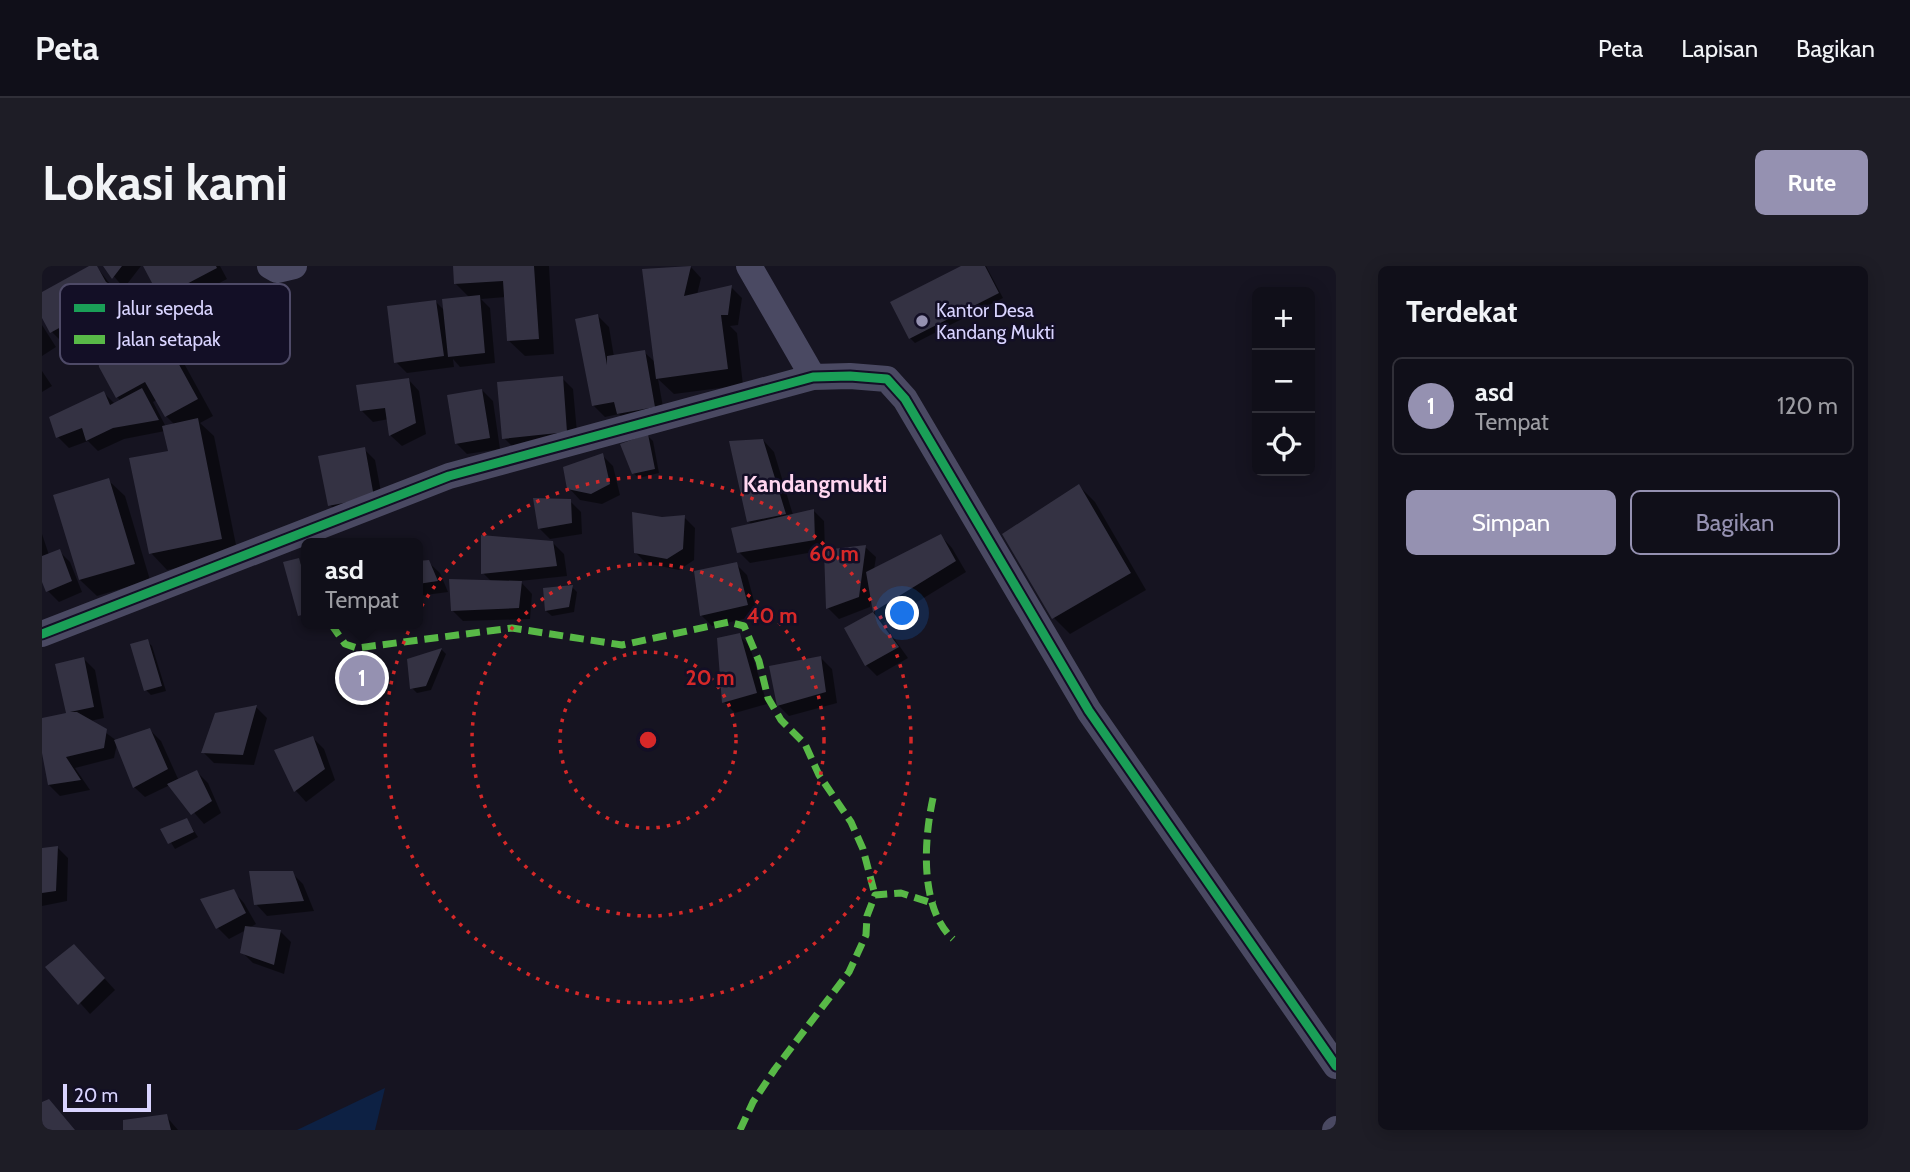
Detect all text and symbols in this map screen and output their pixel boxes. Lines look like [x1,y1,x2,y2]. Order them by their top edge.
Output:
text: Peta [35,28,99,68]
text: Peta [1598,34,1643,63]
text: Lapisan [1681,34,1758,63]
text: Bagikan [1796,34,1875,63]
button: Rute [1755,150,1868,215]
text: Lokasi kami [42,153,288,212]
legend [60,284,290,364]
map controls [1252,287,1315,476]
button: + [1252,287,1315,350]
text: Terdekat [1406,293,1518,330]
text: Jalur sepeda [116,297,213,320]
place label: Kantor Desa Kandang Mukti [936,299,1055,344]
marker: Kantor Desa Kandang Mukti [914,313,930,329]
text: Jalan setapak [116,328,221,351]
button: − [1252,350,1315,413]
text: asd [1475,376,1514,408]
text: 1 [1427,392,1435,420]
text: 120 m [1777,392,1838,420]
text: Tempat [1475,408,1549,436]
button: locate [1252,413,1315,476]
district label: Kandangmukti [743,470,887,498]
button: Simpan [1406,490,1616,555]
button: Bagikan [1630,490,1840,555]
popup [301,538,423,629]
text: 60 m [809,541,859,566]
text: asd [325,554,364,586]
text: Tempat [325,586,399,614]
your location [885,596,919,630]
text: 40 m [747,603,797,628]
pin: 1 [339,652,385,704]
text: 20 m [686,665,734,690]
centre of rings [636,728,660,752]
scale bar [63,1081,150,1113]
text: 20 m [74,1084,118,1107]

